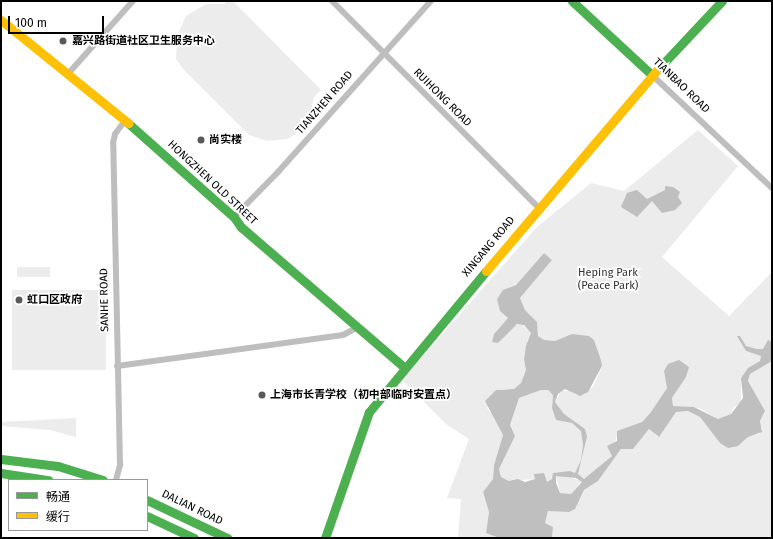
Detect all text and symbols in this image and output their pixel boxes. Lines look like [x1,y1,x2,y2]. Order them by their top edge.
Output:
scale bar [10,8,106,34]
text: 100 m [15,16,47,30]
place label: 嘉兴路街道社区卫生服务中心 [72,34,215,48]
marker: 嘉兴路街道社区卫生服务中心 [57,35,69,47]
street label: TIANBAO ROAD [650,56,712,116]
street label: RUIHONG ROAD [410,66,474,130]
street label: TIANZHEN ROAD [294,69,356,137]
place label: 尚实楼 [209,133,242,147]
marker: 尚实楼 [196,135,206,145]
street label: HONGZHEN OLD STREET [164,138,260,228]
street label: XINGANG ROAD [460,214,518,280]
park label: Heping Park (Peace Park) [578,267,638,293]
street label: SANHE ROAD [98,268,112,332]
place label: 虹口区政府 [27,293,82,307]
marker: 虹口区政府 [14,295,24,305]
place label: 上海市长青学校（初中部临时安置点） [270,388,457,402]
marker: 上海市长青学校（初中部临时安置点） [257,390,267,400]
legend [8,479,148,531]
street label: DALIAN ROAD [159,488,225,528]
text: 畅通 [46,490,70,504]
text: 缓行 [46,510,70,524]

